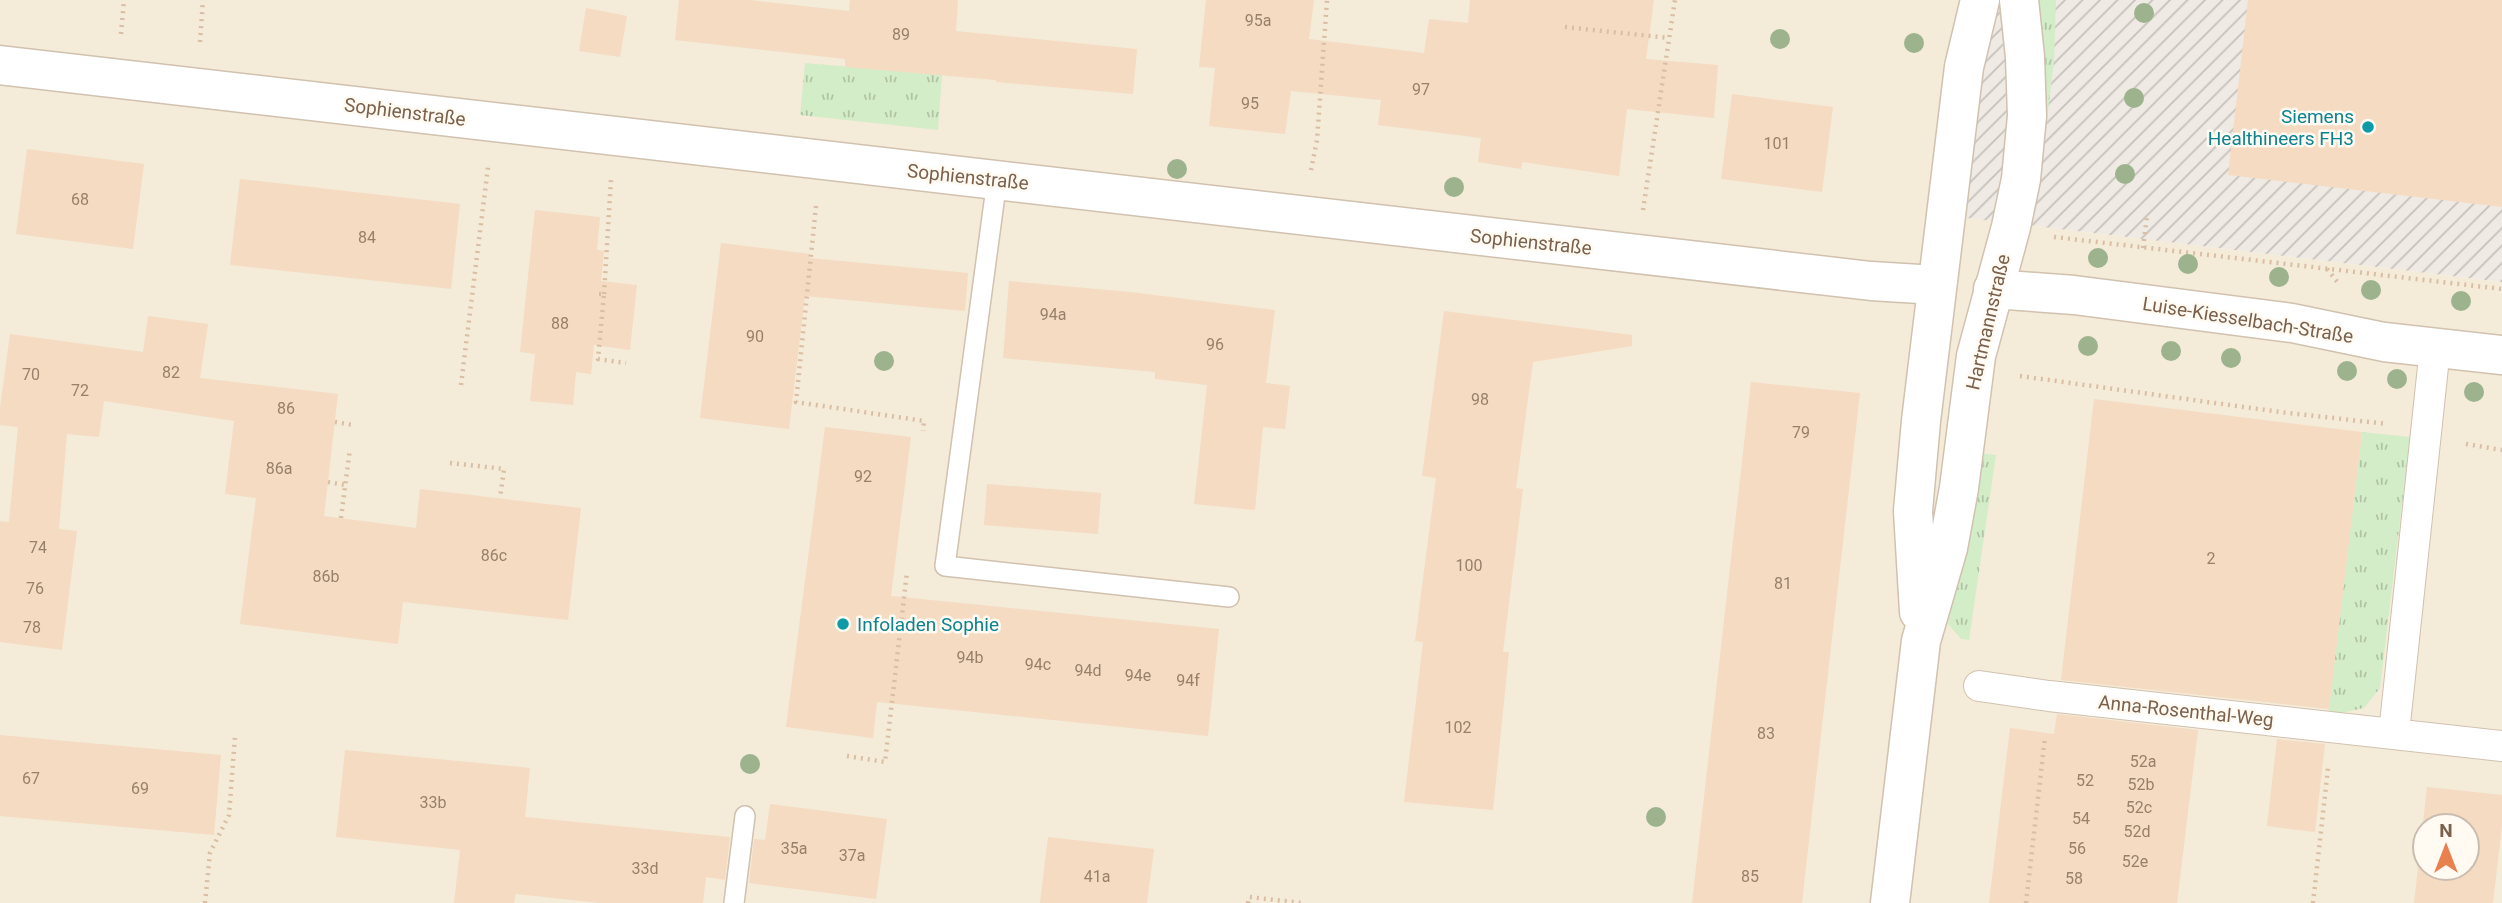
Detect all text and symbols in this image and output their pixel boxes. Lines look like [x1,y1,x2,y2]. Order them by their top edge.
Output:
house number: 95a [1245,11,1271,30]
house number: 89 [892,25,910,44]
house number: 97 [1412,80,1430,99]
street label: Sophienstraße [343,93,467,131]
house number: 95 [1241,94,1259,113]
place label: Siemens Healthineers FH3 [2208,105,2354,150]
marker: Siemens Healthineers FH3 [2360,119,2376,135]
house number: 101 [1764,134,1790,153]
street label: Sophienstraße [906,159,1030,195]
house number: 68 [71,190,89,209]
street label: Sophienstraße [1469,224,1593,260]
house number: 84 [358,228,376,247]
street label: Hartmannstraße [1961,252,2015,392]
street label: Luise-Kiesselbach-Straße [2141,292,2355,348]
house number: 94a [1040,305,1066,324]
house number: 88 [551,314,569,333]
house number: 90 [746,327,764,346]
house number: 96 [1206,335,1224,354]
house number: 82 [162,363,180,382]
house number: 70 [22,365,40,384]
house number: 72 [71,381,89,400]
house number: 98 [1471,390,1489,409]
house number: 86 [277,399,295,418]
house number: 79 [1792,423,1810,442]
house number: 86a [266,459,292,478]
house number: 92 [854,467,872,486]
house number: 74 [29,538,47,557]
house number: 86c [481,546,507,565]
house number: 2 [2207,549,2216,568]
house number: 100 [1456,556,1482,575]
house number: 86b [313,567,340,586]
house number: 81 [1774,574,1792,593]
house number: 76 [26,579,44,598]
place label: Infoladen Sophie [857,613,999,636]
marker: Infoladen Sophie [835,616,851,632]
house number: 78 [23,618,41,637]
house number: 94b [957,648,984,667]
house number: 94c [1025,655,1051,674]
house number: 94d [1074,661,1102,680]
house number: 94e [1125,666,1151,685]
house number: 94f [1176,671,1200,690]
street label: Anna-Rosenthal-Weg [2097,690,2275,732]
house number: 102 [1445,718,1471,737]
house number: 83 [1757,724,1775,743]
house number: 52a [2130,752,2156,771]
house number: 67 [22,769,40,788]
house number: 52 [2076,771,2094,790]
house number: 52b [2128,775,2155,794]
house number: 69 [131,779,149,798]
house number: 33b [420,793,447,812]
house number: 52c [2126,798,2152,817]
house number: 54 [2072,809,2090,828]
north arrow [2411,812,2481,882]
text: N [2439,819,2453,842]
house number: 52d [2123,822,2151,841]
house number: 35a [781,839,807,858]
house number: 56 [2068,839,2086,858]
house number: 37a [839,846,865,865]
house number: 52e [2122,852,2148,871]
house number: 33d [631,859,659,878]
house number: 41a [1084,867,1110,886]
house number: 85 [1741,867,1759,886]
house number: 58 [2065,869,2083,888]

